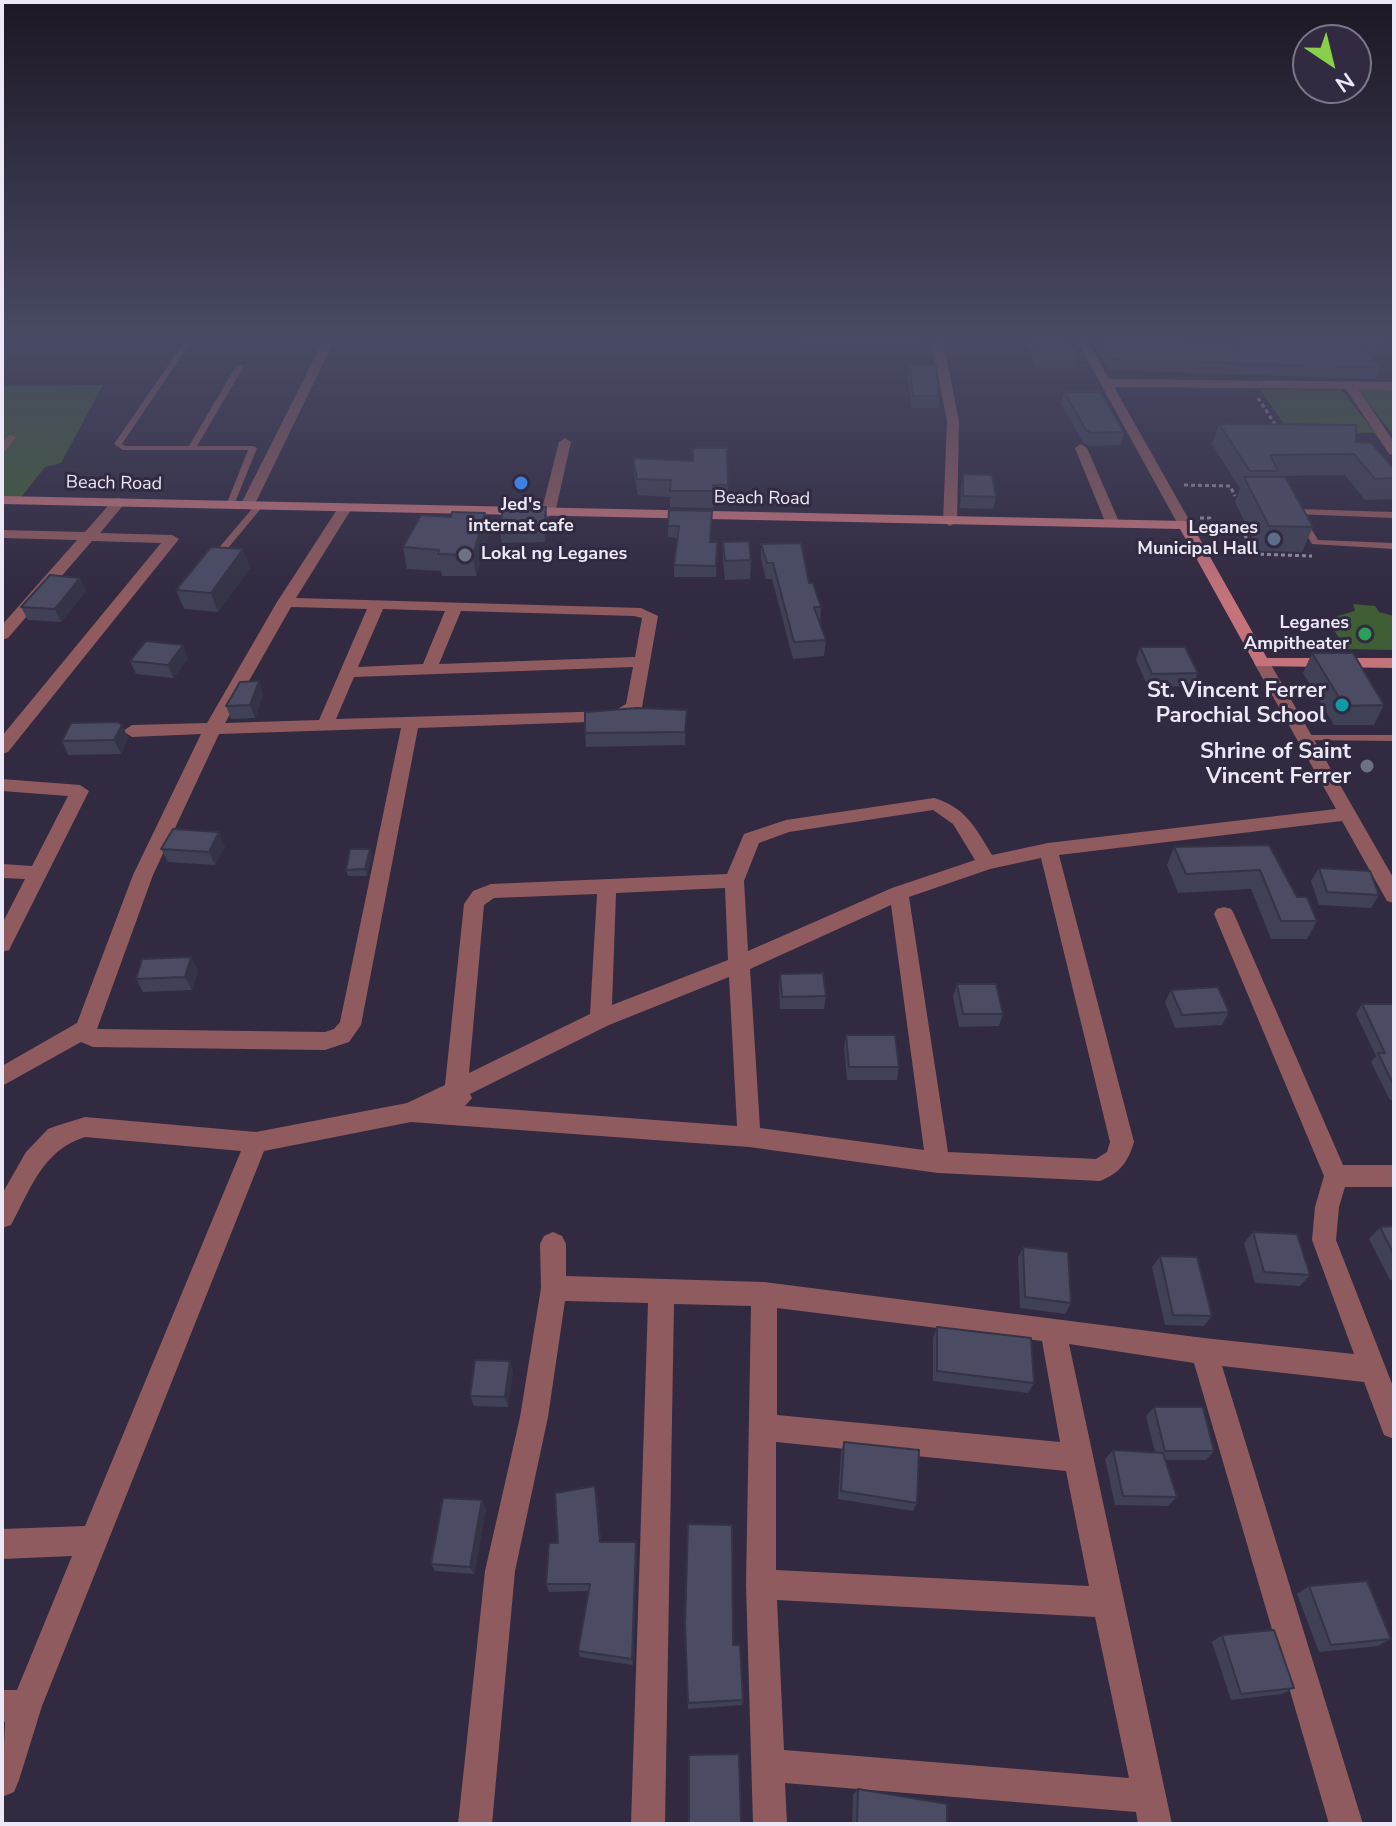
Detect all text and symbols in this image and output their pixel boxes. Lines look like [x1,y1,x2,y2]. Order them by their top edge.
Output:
north arrow [1292,24,1372,104]
text: N [1329,65,1360,99]
street label: Beach Road [66,472,162,496]
marker: Jed's internat cafe [512,474,530,492]
street label: Beach Road [714,487,810,511]
place label: Jed's internat cafe [468,495,574,538]
place label: Leganes Municipal Hall [1137,518,1258,560]
marker: Leganes Municipal Hall [1265,530,1283,548]
place label: Lokal ng Leganes [481,544,627,566]
marker: Lokal ng Leganes [456,546,474,564]
place label: Leganes Ampitheater [1244,613,1349,656]
marker: Leganes Ampitheater [1356,625,1374,643]
place label: St. Vincent Ferrer Parochial School [1147,679,1326,730]
marker: St. Vincent Ferrer Parochial School [1333,696,1351,714]
place label: Shrine of Saint Vincent Ferrer [1200,740,1351,792]
marker: Shrine of Saint Vincent Ferrer [1358,757,1376,775]

